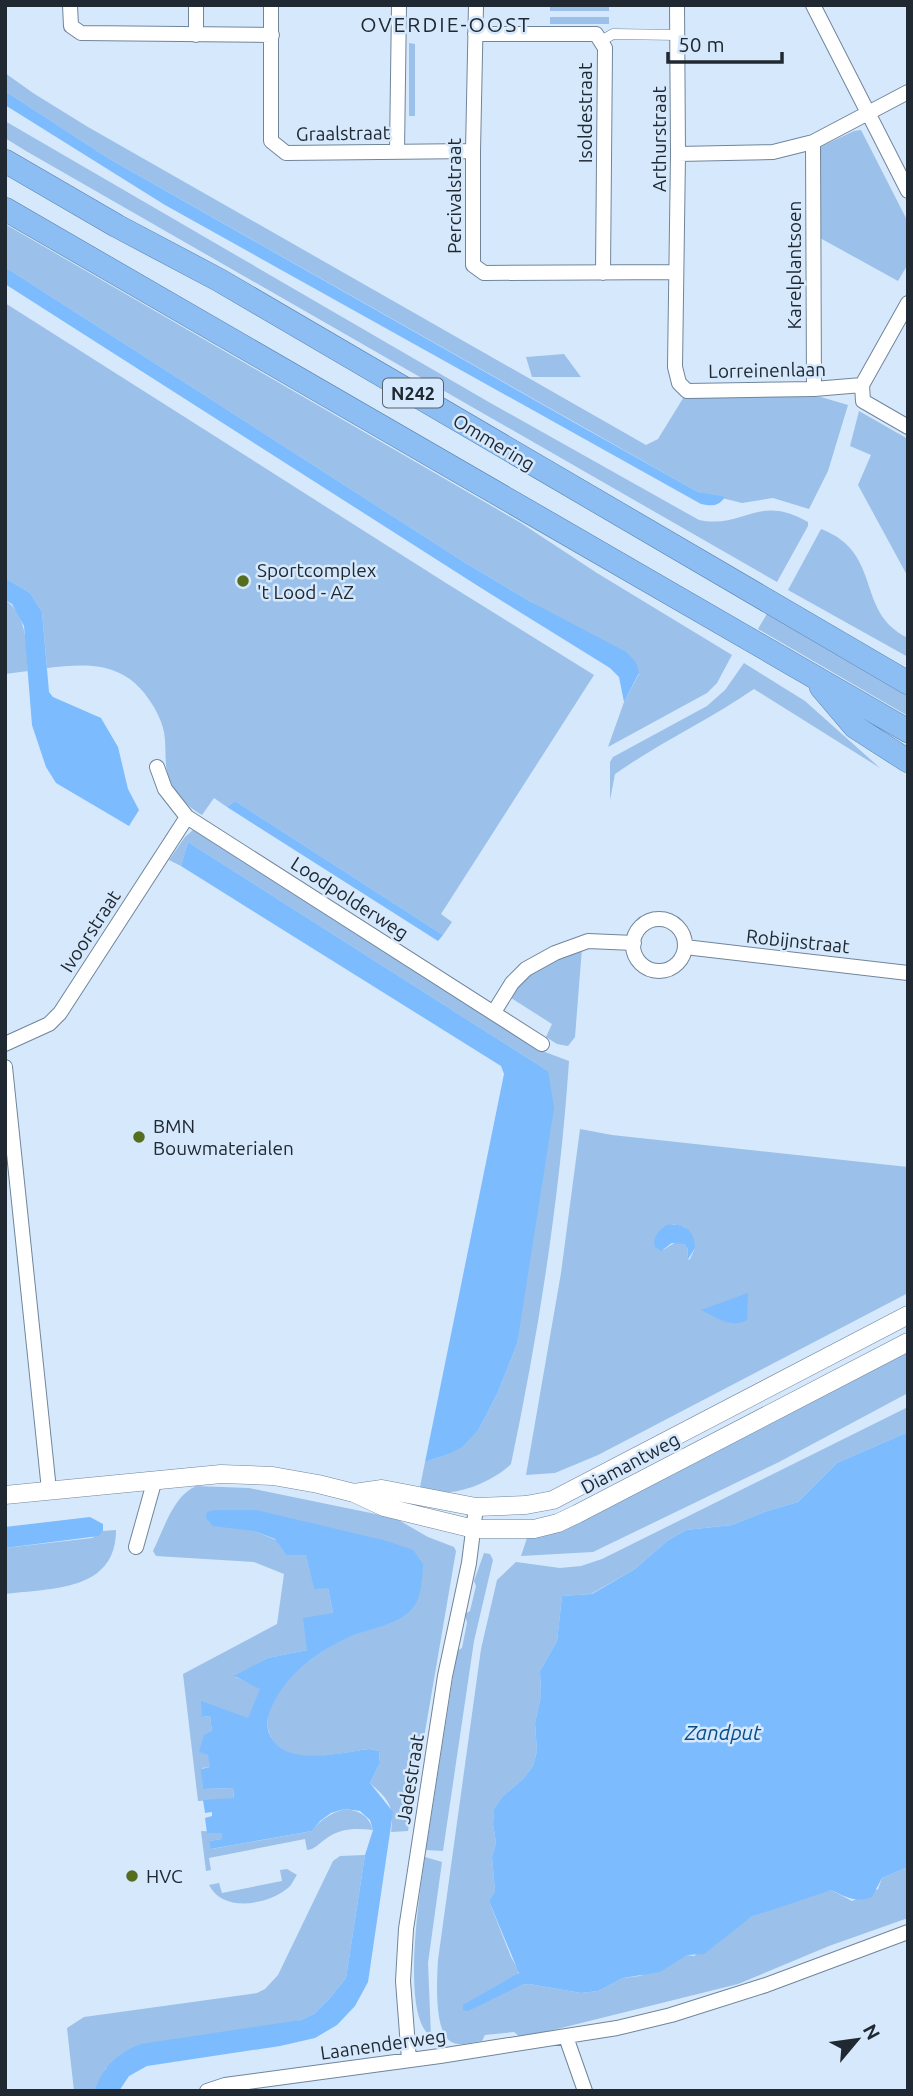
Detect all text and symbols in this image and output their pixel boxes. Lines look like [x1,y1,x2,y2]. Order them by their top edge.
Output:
district label: OVERDIE-OOST [360,12,532,36]
scale bar [668,21,782,65]
text: 50 m [678,32,725,56]
street label: Isoldestraat [574,62,596,163]
street label: Arthurstraat [648,86,670,192]
street label: Graalstraat [296,121,391,145]
street label: Percivalstraat [443,137,465,254]
street label: Karelplantsoen [783,201,805,329]
street label: Lorreinenlaan [708,358,826,382]
road number: N242 [383,379,443,408]
street label: Ommering [449,409,539,475]
place label: Sportcomplex 't Lood - AZ [257,559,377,603]
marker: Sportcomplex 't Lood - AZ [235,573,251,589]
street label: Loodpolderweg [287,852,413,944]
street label: Ivoorstraat [55,885,125,976]
street label: Robijnstraat [745,925,851,957]
place label: BMN Bouwmaterialen [153,1115,294,1159]
marker: BMN Bouwmaterialen [131,1129,147,1145]
street label: Diamantweg [577,1428,683,1498]
water label: Zandput [684,1720,762,1744]
street label: Jadestraat [392,1732,428,1825]
place label: HVC [146,1865,183,1887]
marker: HVC [124,1868,140,1884]
north arrow [822,2005,892,2075]
text: N [859,2020,885,2043]
street label: Laanenderweg [319,2024,447,2064]

